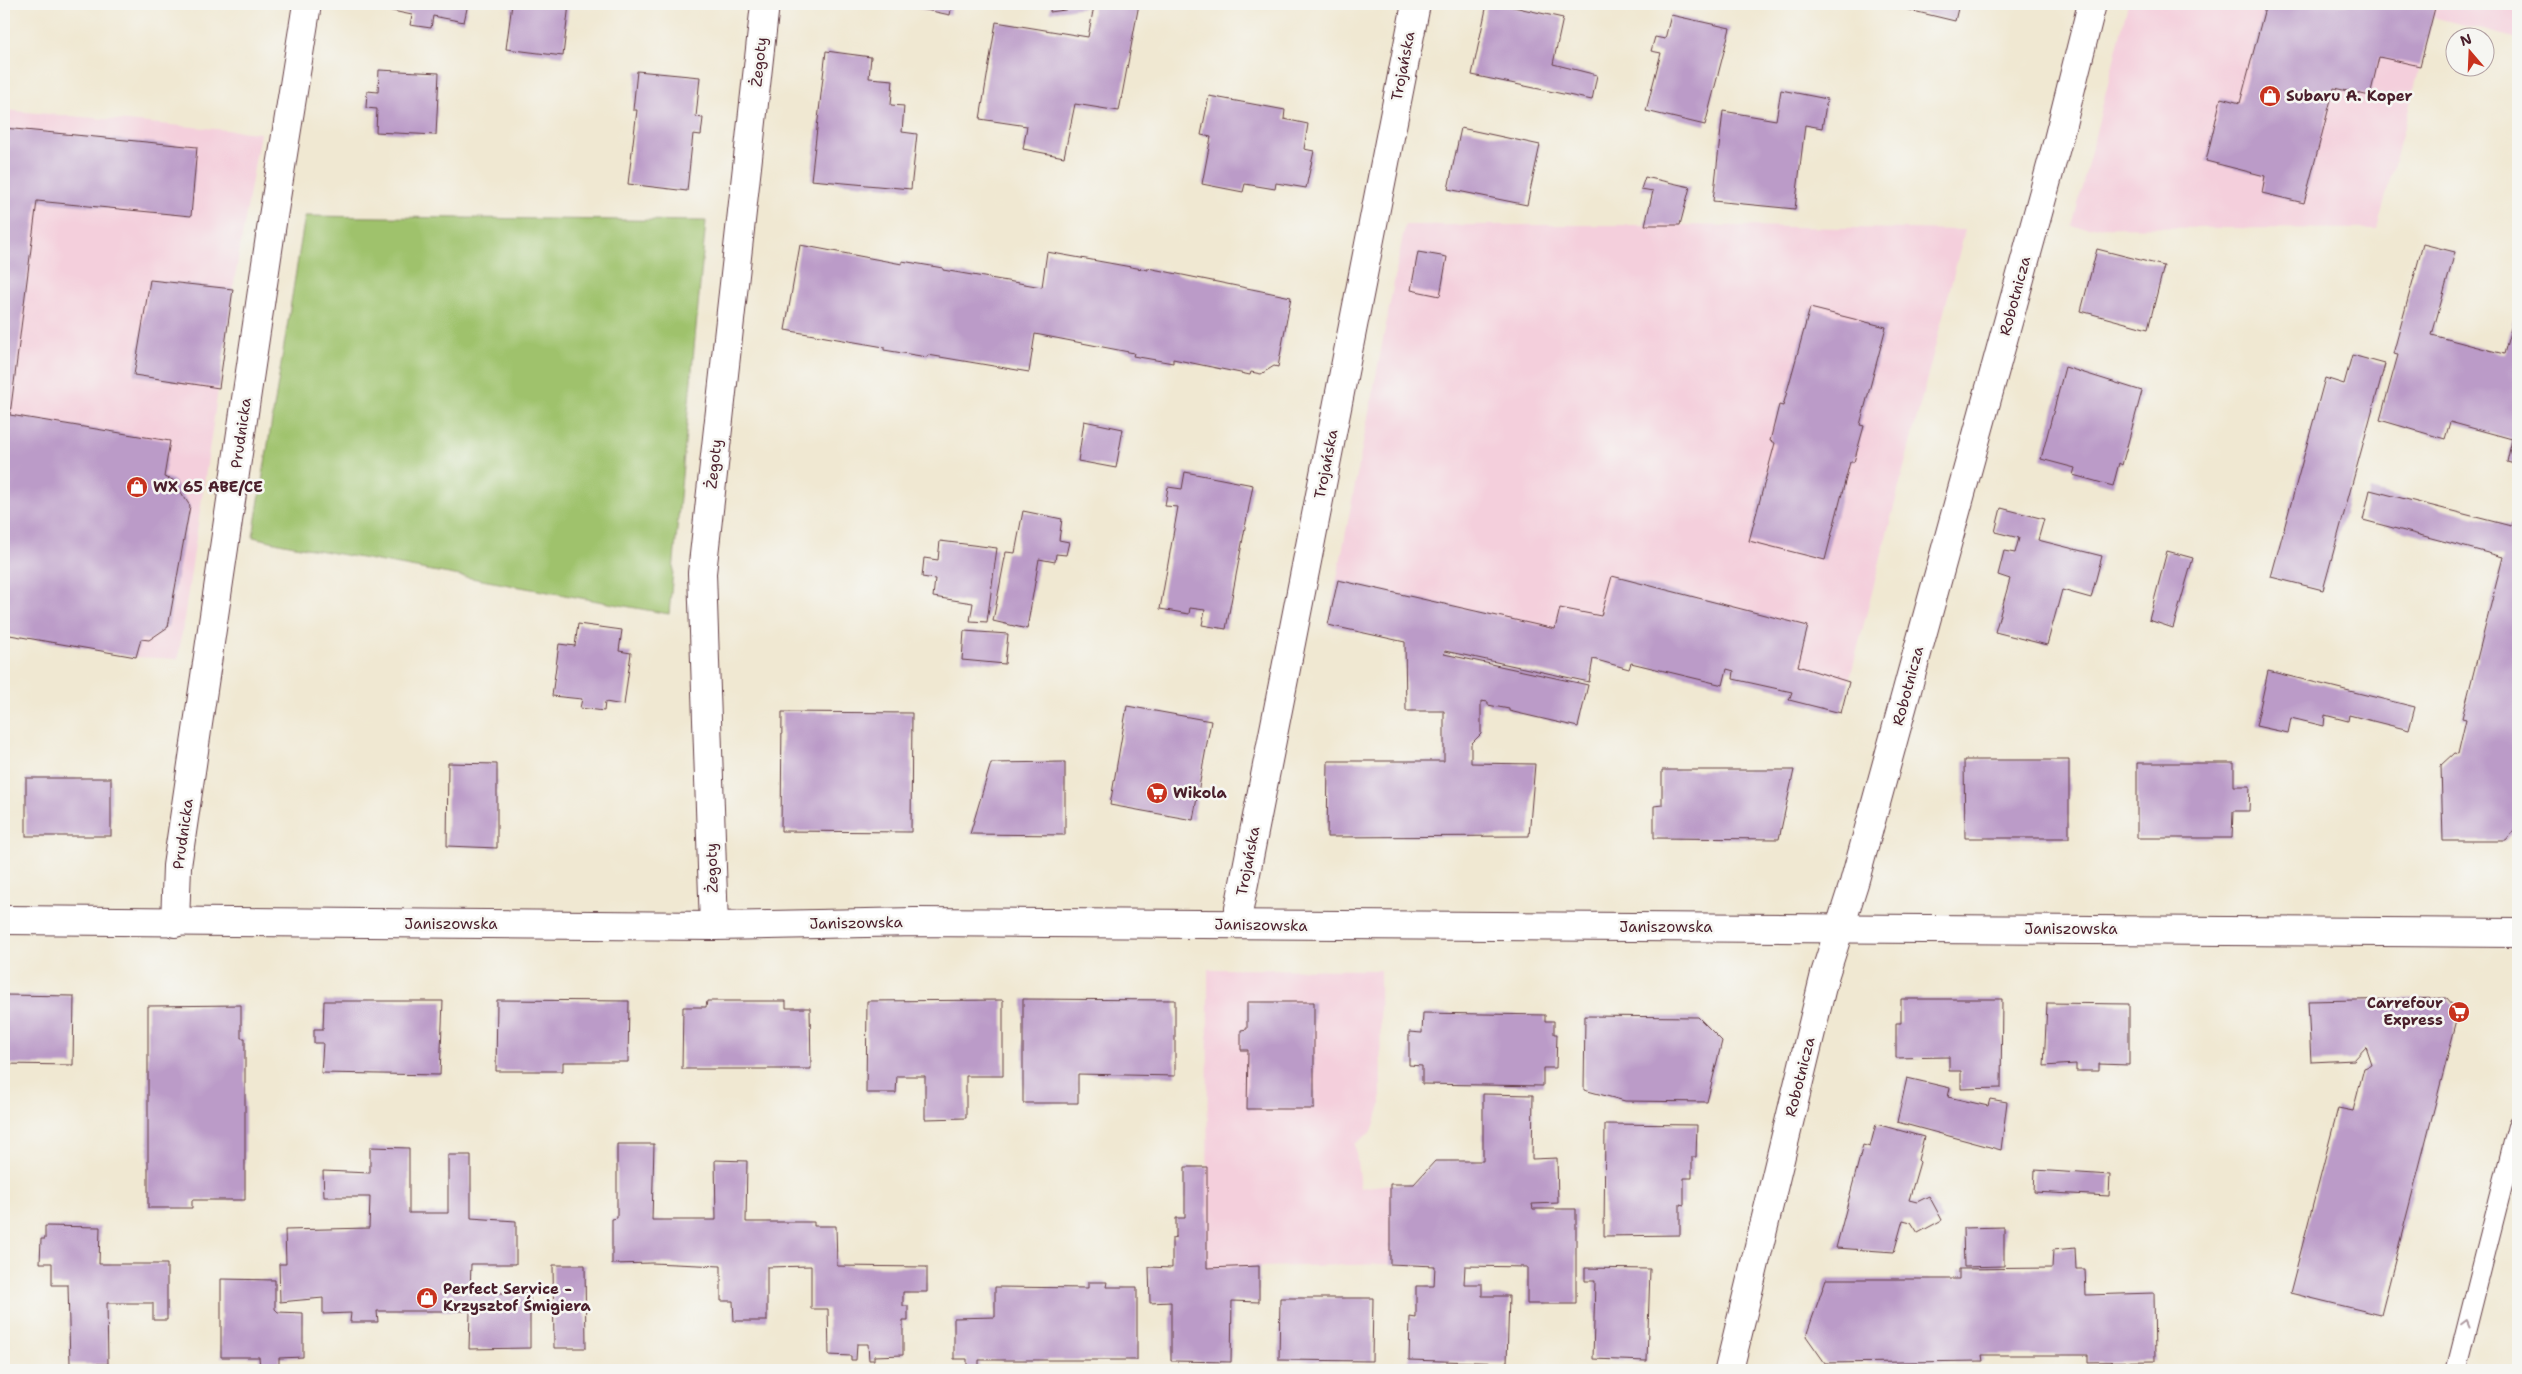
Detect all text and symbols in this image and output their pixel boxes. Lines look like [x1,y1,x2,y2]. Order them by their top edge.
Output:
north arrow [2444,28,2494,78]
street label: Trojańska [1386,29,1420,102]
text: N [2458,29,2474,50]
street label: Żegoty [746,36,772,88]
shop icon: Subaru A. Koper [2258,84,2282,108]
place label: Subaru A. Koper [2286,86,2413,106]
street label: Robotnicza [1995,253,2035,338]
street label: Prudnicka [226,396,256,470]
street label: Trojańska [1309,427,1343,500]
street label: Żegoty [701,438,727,490]
shop icon: WX 65 ABE/CE [125,475,149,499]
place label: WX 65 ABE/CE [153,477,263,497]
street label: Robotnicza [1888,643,1928,728]
supermarket icon: Wikola [1145,781,1169,805]
place label: Wikola [1173,783,1227,803]
street label: Prudnicka [168,797,198,871]
street label: Trojańska [1231,824,1265,897]
street label: Żegoty [701,843,723,893]
street label: Janiszowska [809,912,903,934]
street label: Janiszowska [404,914,498,934]
street label: Janiszowska [1214,914,1308,936]
street label: Janiszowska [1619,917,1713,937]
street label: Janiszowska [2024,919,2118,939]
place label: Carrefour Express [2367,993,2443,1030]
supermarket icon: Carrefour Express [2447,1000,2471,1024]
street label: Robotnicza [1780,1034,1820,1119]
place label: Perfect Service - Krzysztof Śmigiera [443,1279,592,1316]
shop icon: Perfect Service - Krzysztof Śmigiera [415,1286,439,1310]
one-way arrow [2461,1319,2471,1327]

